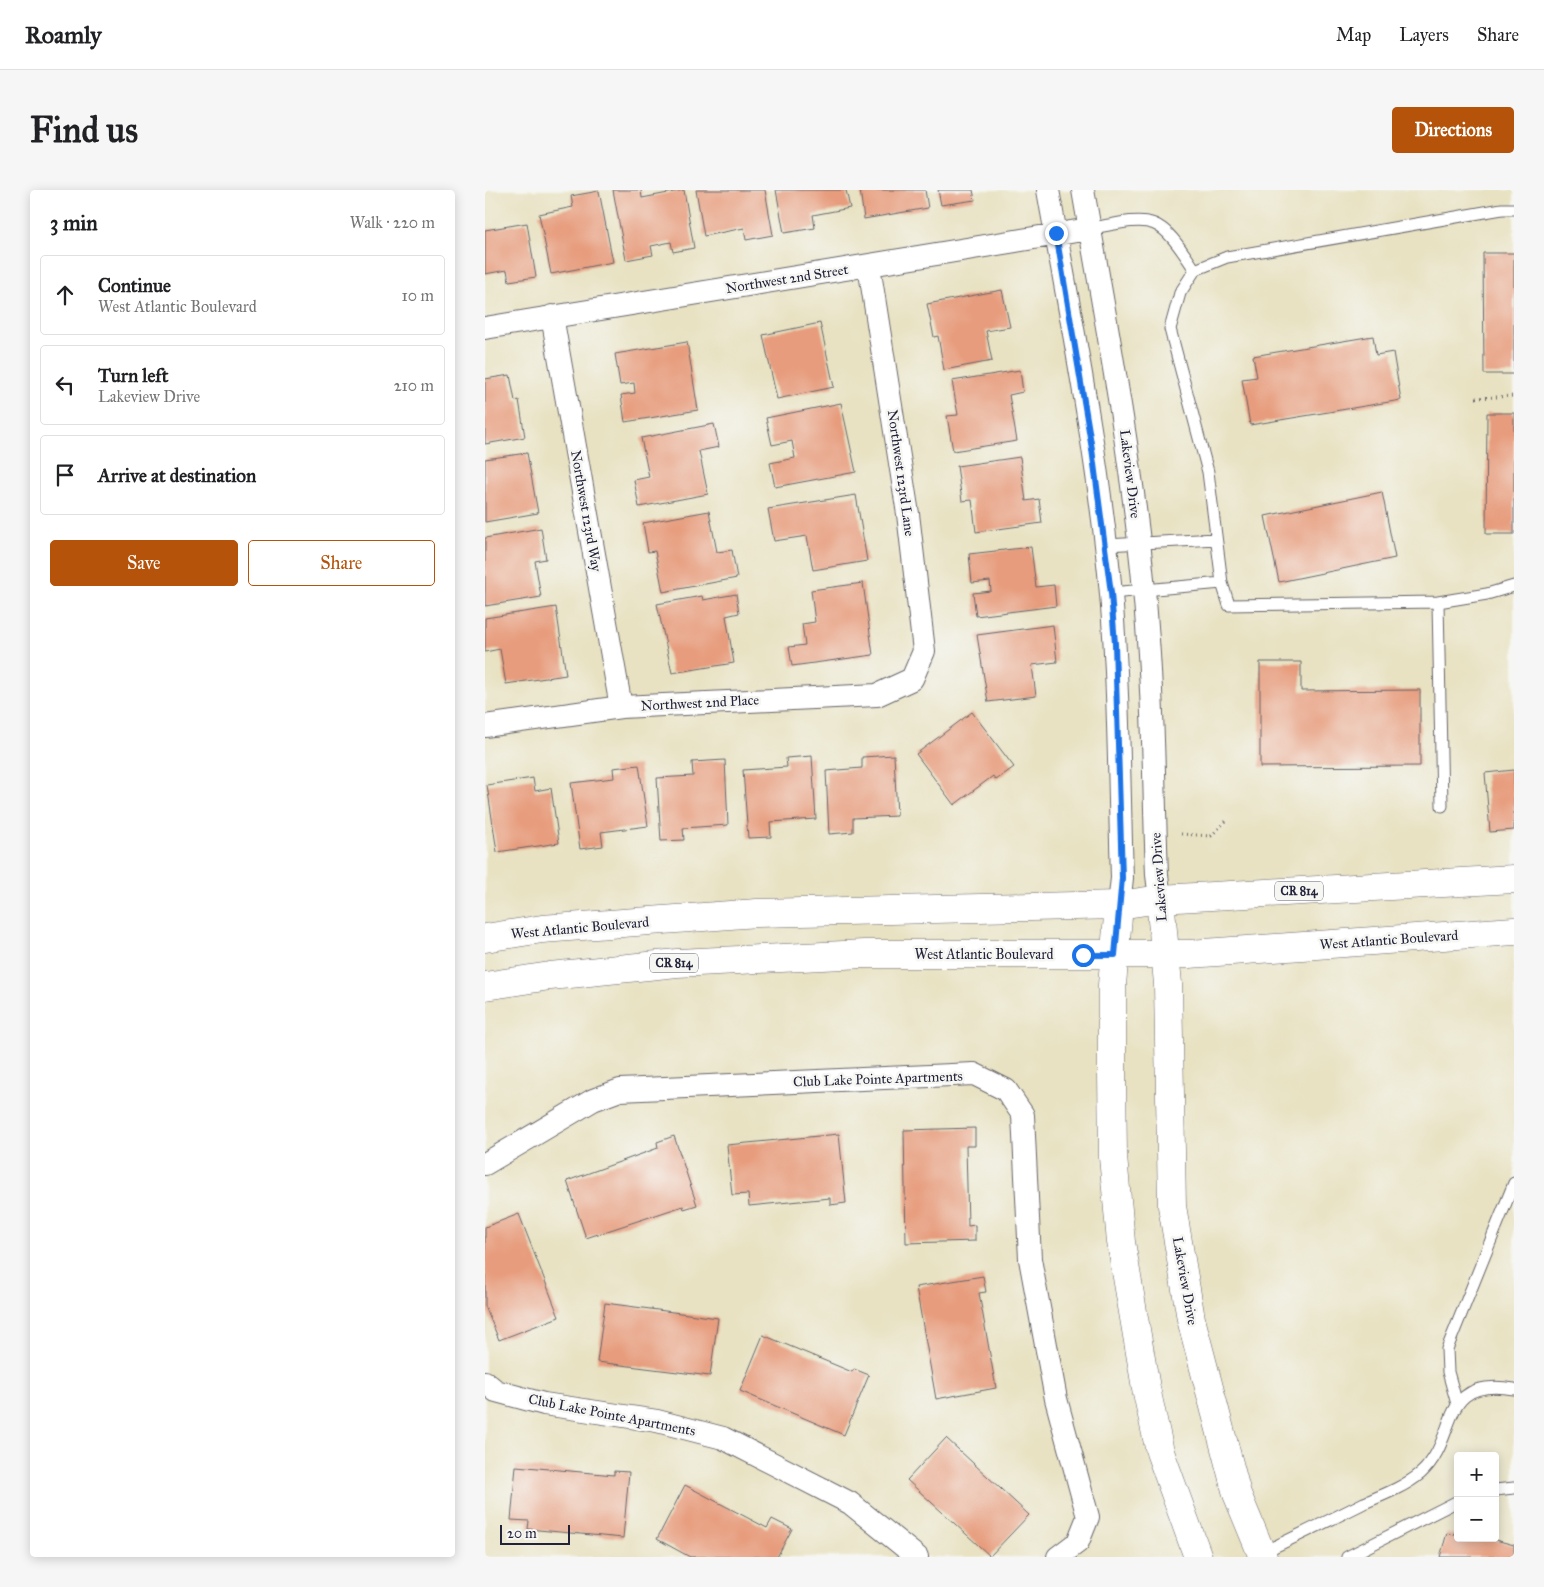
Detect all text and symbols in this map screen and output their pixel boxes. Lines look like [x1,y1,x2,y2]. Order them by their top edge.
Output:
text: Roamly [25,20,102,50]
text: Map [1336,24,1371,46]
text: Layers [1399,24,1449,46]
text: Share [1477,24,1519,46]
button: Directions [1392,107,1514,153]
text: Find us [30,109,138,152]
text: 3 min [50,210,98,236]
text: Walk · 220 m [350,213,435,232]
route end [1045,222,1068,245]
street label: Northwest 2nd Street [725,261,850,297]
text: Continue [98,274,171,297]
icon: ahead [51,281,79,309]
text: 10 m [402,286,434,305]
text: West Atlantic Boulevard [98,297,257,316]
text: Turn left [98,364,168,387]
icon: left [51,371,79,399]
text: 210 m [394,376,434,395]
text: Lakeview Drive [98,387,200,406]
street label: Northwest 123rd Lane [884,409,918,537]
street label: Lakeview Drive [1116,429,1144,520]
street label: Northwest 123rd Way [567,449,605,573]
icon: arrive [51,461,79,489]
text: Arrive at destination [98,464,256,487]
button: Save [50,540,238,586]
button: Share [248,540,435,586]
street label: Northwest 2nd Place [640,691,760,715]
street label: Lakeview Drive [1147,832,1171,922]
road number: CR 814 [1275,881,1323,900]
street label: West Atlantic Boulevard [510,913,650,943]
street label: West Atlantic Boulevard [1319,927,1459,953]
route start [1072,944,1095,967]
street label: West Atlantic Boulevard [915,946,1053,963]
road number: CR 814 [650,954,698,972]
street label: Club Lake Pointe Apartments [793,1068,963,1090]
street label: Lakeview Drive [1169,1236,1201,1327]
street label: Club Lake Pointe Apartments [527,1390,697,1440]
map controls [1454,1452,1499,1542]
button: + [1454,1452,1499,1497]
button: − [1454,1497,1499,1542]
scale bar [500,1522,570,1545]
text: 20 m [507,1525,537,1542]

